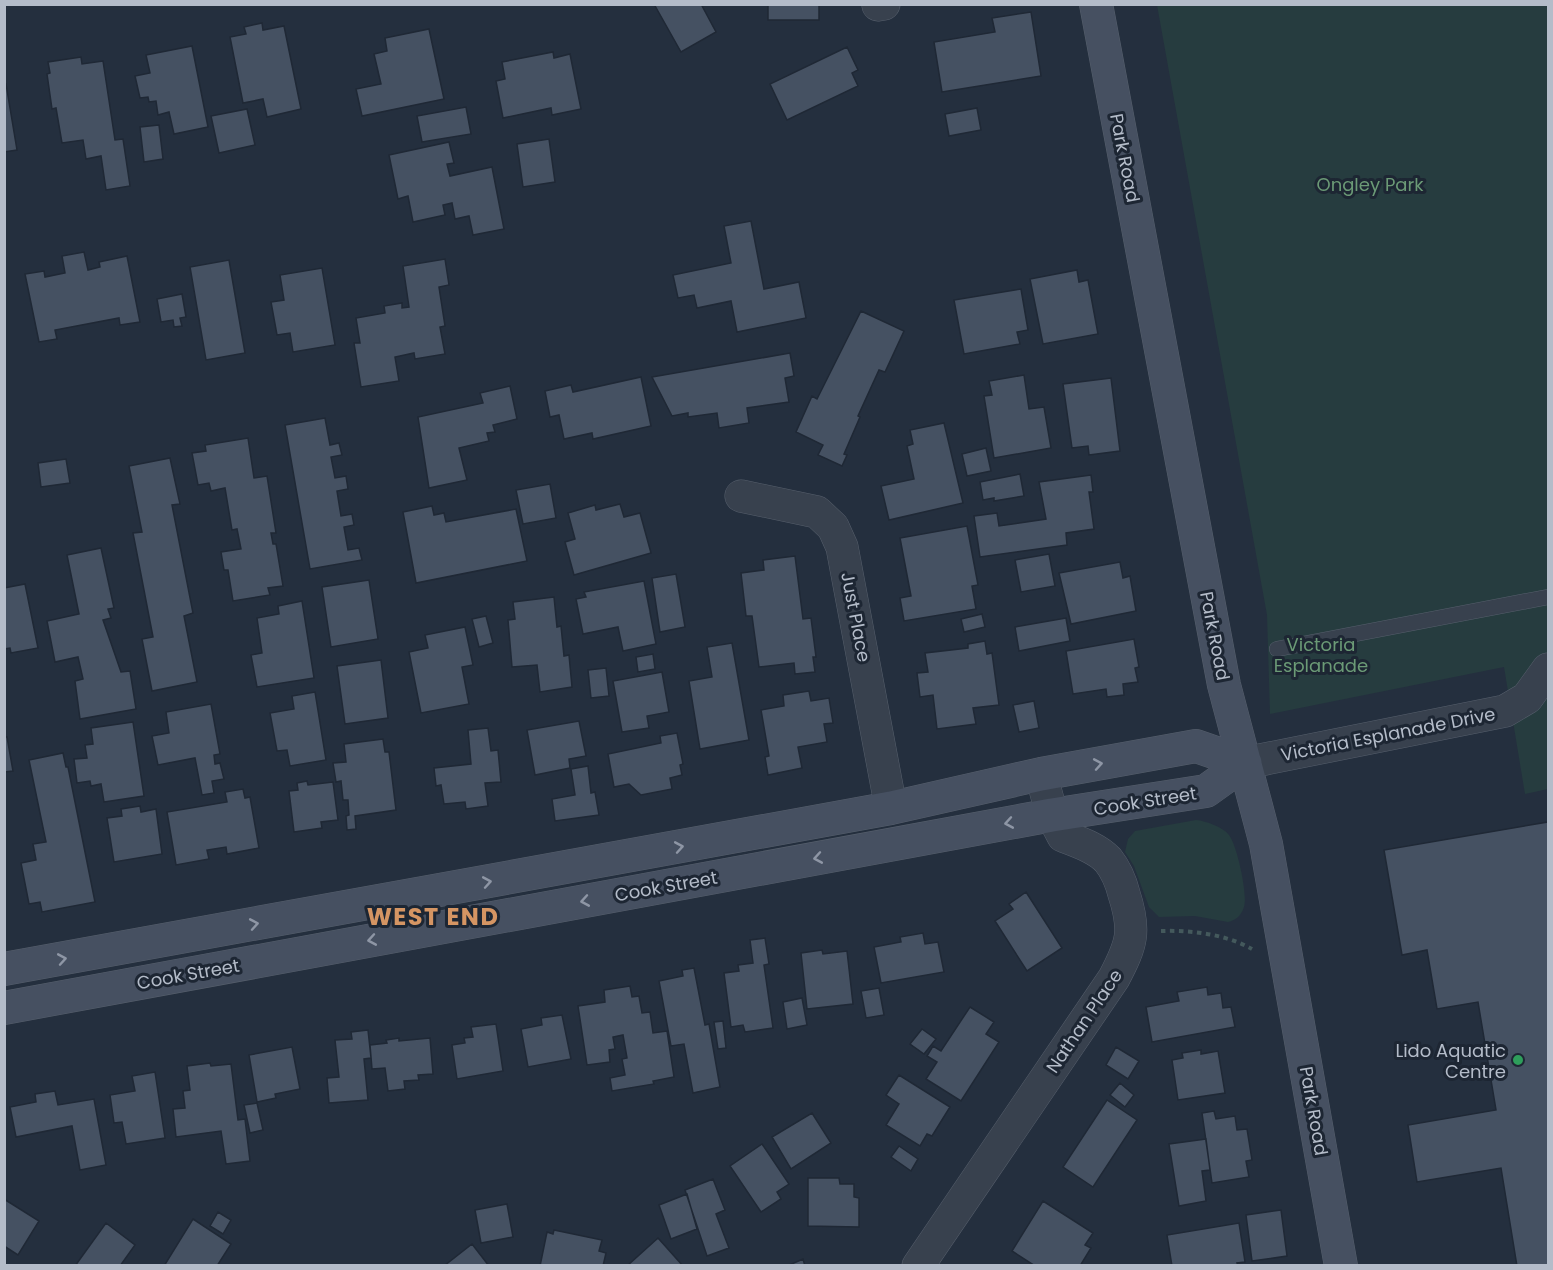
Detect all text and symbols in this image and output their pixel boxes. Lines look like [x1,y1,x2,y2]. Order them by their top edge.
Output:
street label: Park Road [1104,111,1146,205]
park label: Ongley Park [1317,172,1424,197]
street label: Just Place [835,570,877,664]
street label: Park Road [1194,589,1236,683]
park label: Victoria Esplanade [1274,632,1368,678]
street label: Victoria Esplanade Drive [1279,701,1497,767]
one-way arrow [1093,758,1103,771]
street label: Cook Street [1092,781,1198,821]
one-way arrow [1005,816,1014,828]
one-way arrow [674,841,684,854]
one-way arrow [813,851,823,864]
street label: Cook Street [613,865,719,907]
one-way arrow [482,876,492,889]
one-way arrow [580,894,590,907]
district label: WEST END [367,900,499,933]
one-way arrow [249,919,259,931]
one-way arrow [368,933,378,946]
one-way arrow [57,953,67,966]
street label: Cook Street [135,953,241,995]
street label: Nathan Place [1040,964,1128,1078]
place label: Lido Aquatic Centre [1395,1038,1506,1084]
marker: Lido Aquatic Centre [1511,1053,1525,1067]
street label: Park Road [1294,1064,1334,1158]

